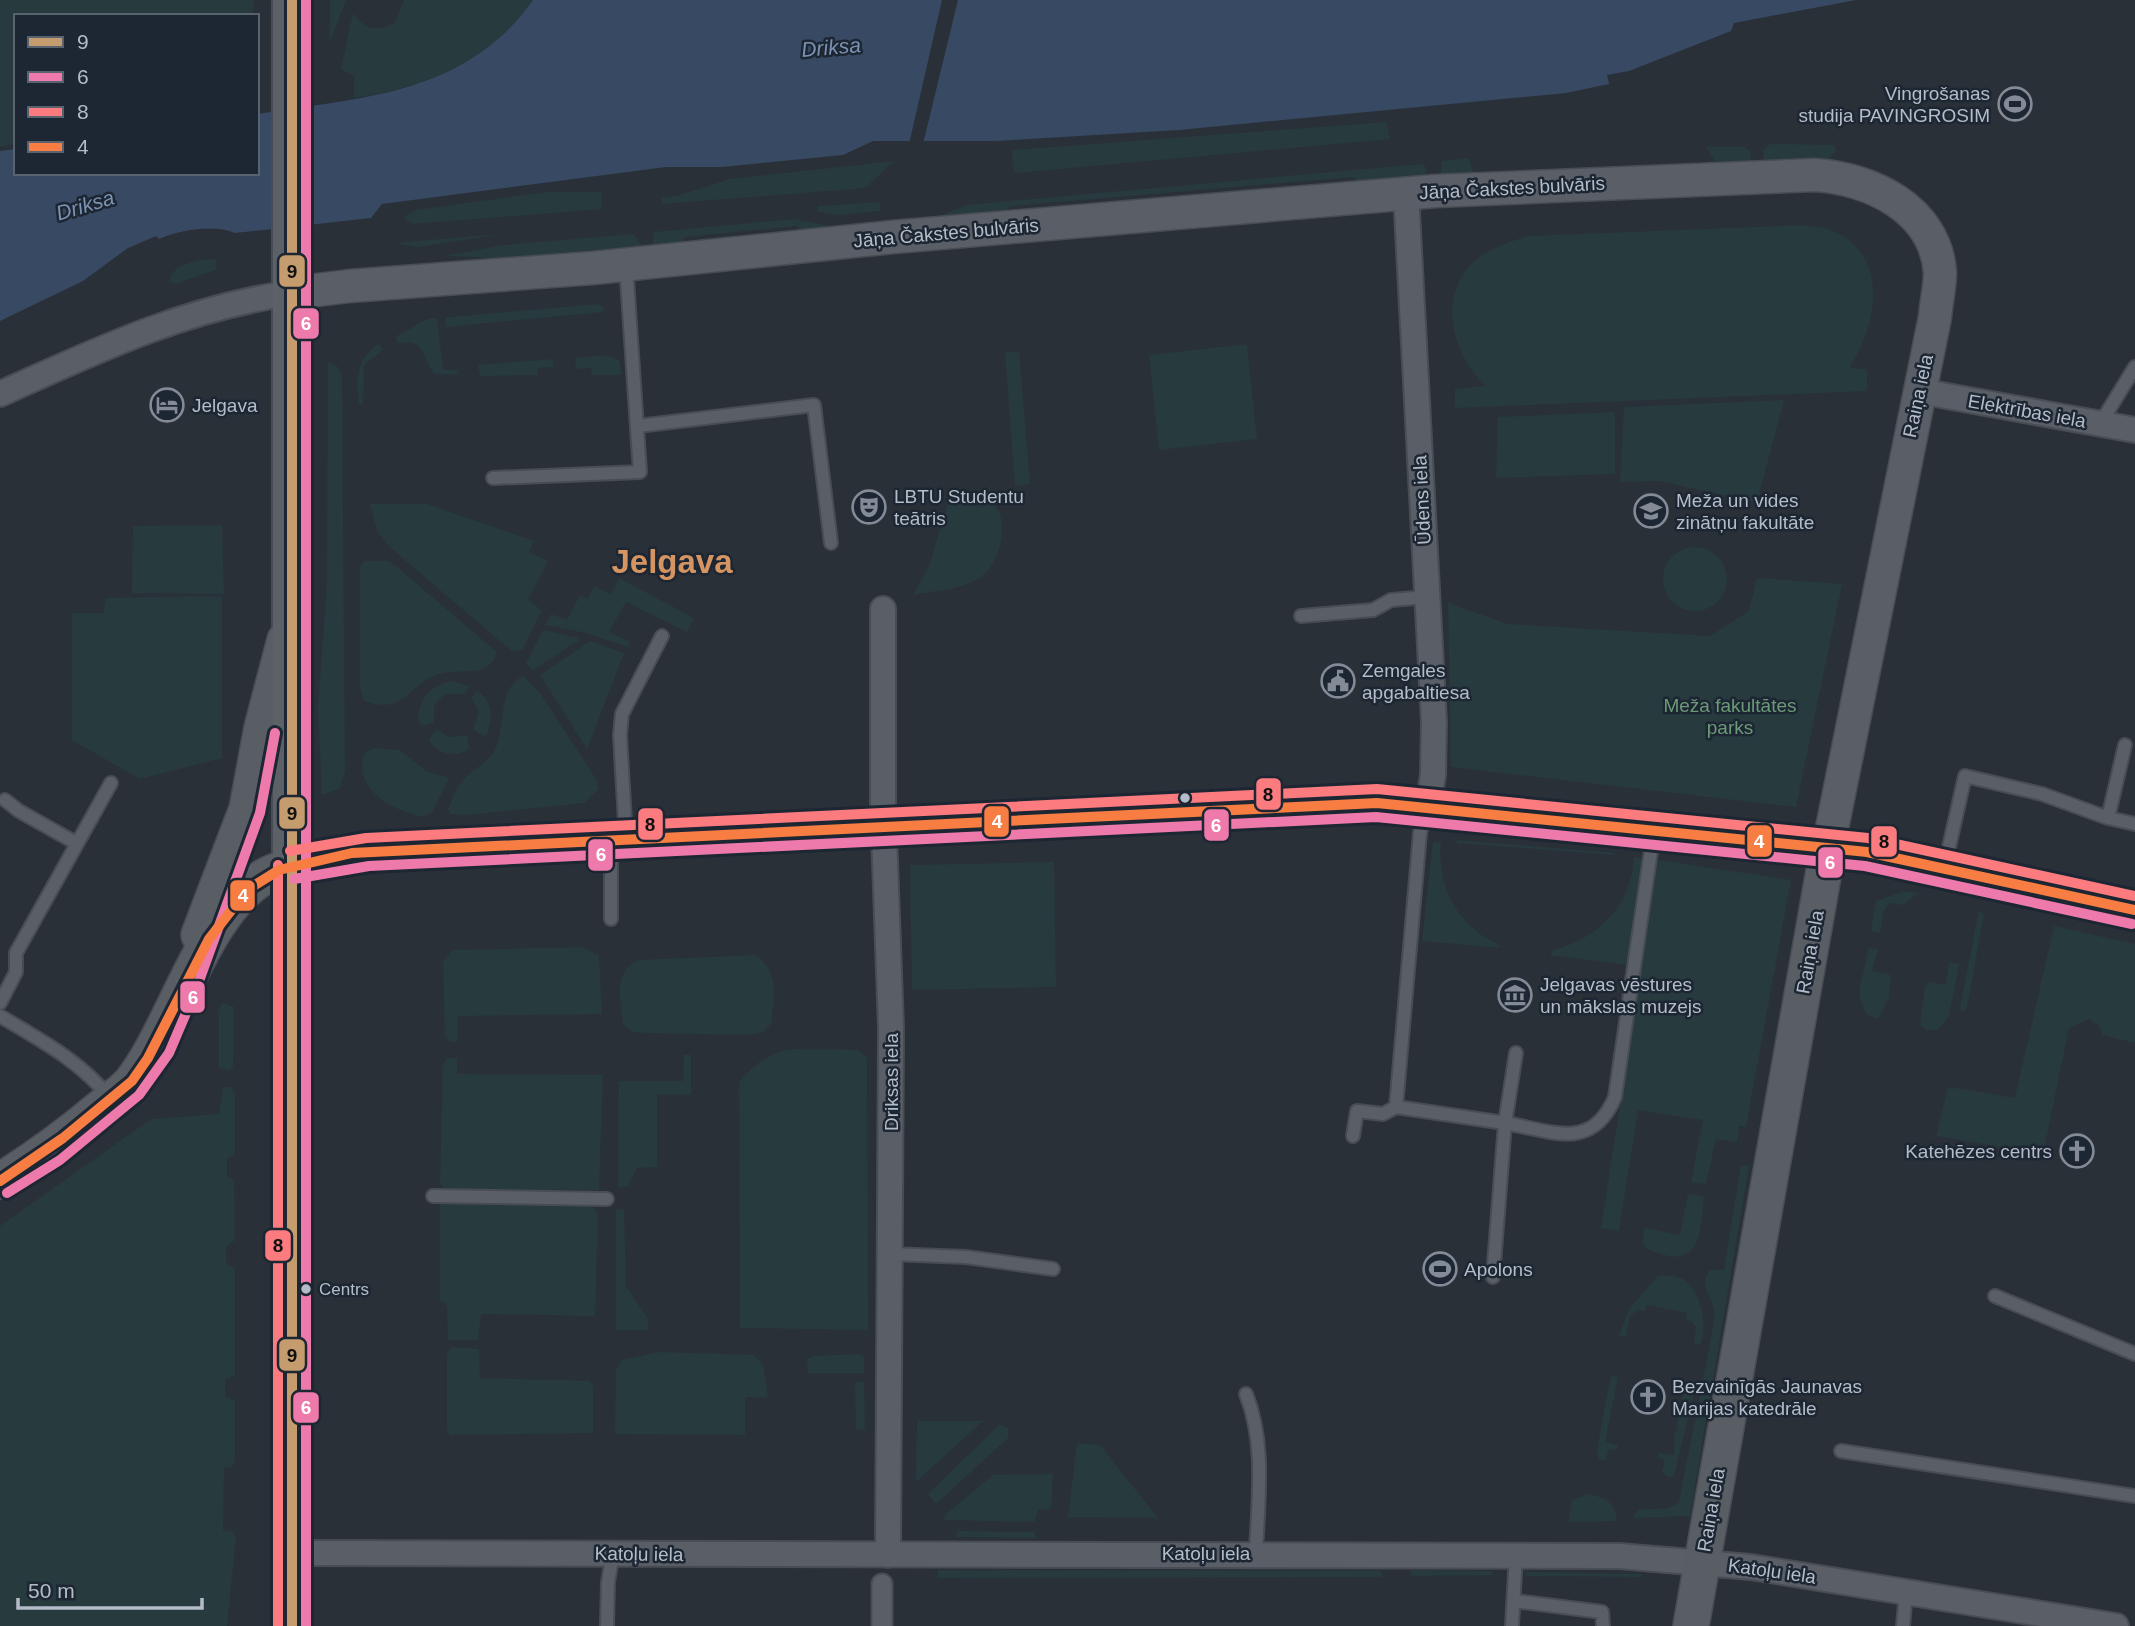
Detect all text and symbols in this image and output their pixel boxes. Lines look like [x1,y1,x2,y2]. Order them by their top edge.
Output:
legend [14,14,259,175]
text: 9 [77,30,89,53]
water label: Driksa [800,33,862,61]
text: 6 [77,65,89,88]
place label: Vingrošanas studija PAVINGROSIM [1799,83,1990,126]
sports icon: Vingrošanas studija PAVINGROSIM [1996,85,2034,123]
text: 8 [77,100,89,123]
text: 4 [77,135,89,158]
street label: Jāņa Čakstes bulvāris [1419,173,1605,203]
water label: Driksa [53,185,117,225]
street label: Jāņa Čakstes bulvāris [853,214,1039,252]
line badge: 9 [278,254,306,288]
text: 9 [287,261,297,282]
line badge: 6 [292,307,320,340]
text: 6 [301,313,311,334]
street label: Raiņa iela [1899,352,1937,440]
hotel icon: Jelgava [148,386,186,424]
street label: Elektrības iela [1966,390,2088,432]
place label: Jelgava [192,395,258,416]
street label: Ūdens iela [1409,454,1435,545]
place label: LBTU Studentu teātris [894,486,1024,529]
theatre icon: LBTU Studentu teātris [850,488,888,526]
place label: Meža un vides zinātņu fakultāte [1676,490,1814,533]
school or university icon: Meža un vides zinātņu fakultāte [1632,492,1670,530]
district label: Jelgava [611,543,733,580]
place label: Zemgales apgabaltiesa [1362,660,1470,703]
public building icon: Zemgales apgabaltiesa [1319,662,1357,700]
park label: Meža fakultātes parks [1663,695,1797,738]
line badge: 8 [1255,777,1282,811]
text: 8 [1263,784,1273,805]
unlabelled marker [1178,791,1192,805]
line badge: 9 [278,796,306,830]
text: 9 [287,803,297,824]
line badge: 4 [983,805,1010,838]
line badge: 8 [637,807,664,841]
line badge: 6 [1203,808,1230,842]
text: 4 [992,811,1003,832]
text: 8 [645,814,655,835]
text: 6 [1211,815,1221,836]
line badge: 4 [1746,824,1773,858]
line badge: 8 [1870,825,1898,858]
text: 4 [1754,831,1765,852]
text: 8 [1879,831,1889,852]
line badge: 6 [587,838,614,872]
text: 6 [596,844,606,865]
line badge: 6 [1817,846,1844,879]
text: 6 [1825,852,1835,873]
line badge: 4 [229,879,256,912]
text: 4 [238,885,249,906]
street label: Raiņa iela [1792,908,1828,995]
place label: Jelgavas vēstures un mākslas muzejs [1540,974,1702,1017]
museum icon: Jelgavas vēstures un mākslas muzejs [1496,976,1534,1014]
line badge: 6 [179,980,206,1014]
text: 6 [188,987,198,1008]
street label: Driksas iela [881,1032,902,1131]
church icon: Katehēzes centrs [2058,1132,2096,1170]
place label: Katehēzes centrs [1905,1141,2052,1162]
line badge: 8 [264,1229,292,1262]
text: 8 [273,1235,283,1256]
sports icon: Apolons [1421,1250,1459,1288]
place label: Apolons [1464,1259,1533,1280]
place label: Centrs [319,1280,369,1299]
marker: Centrs [299,1282,313,1296]
line badge: 9 [278,1338,306,1372]
text: 9 [287,1345,297,1366]
place label: Bezvainīgās Jaunavas Marijas katedrāle [1672,1376,1862,1419]
church icon: Bezvainīgās Jaunavas Marijas katedrāle [1629,1378,1667,1416]
line badge: 6 [292,1391,320,1424]
text: 6 [301,1397,311,1418]
street label: Raiņa iela [1693,1466,1729,1553]
street label: Katoļu iela [594,1543,684,1565]
street label: Katoļu iela [1162,1543,1251,1564]
street label: Katoļu iela [1727,1554,1818,1588]
scale bar [18,1566,201,1610]
text: 50 m [28,1579,75,1602]

